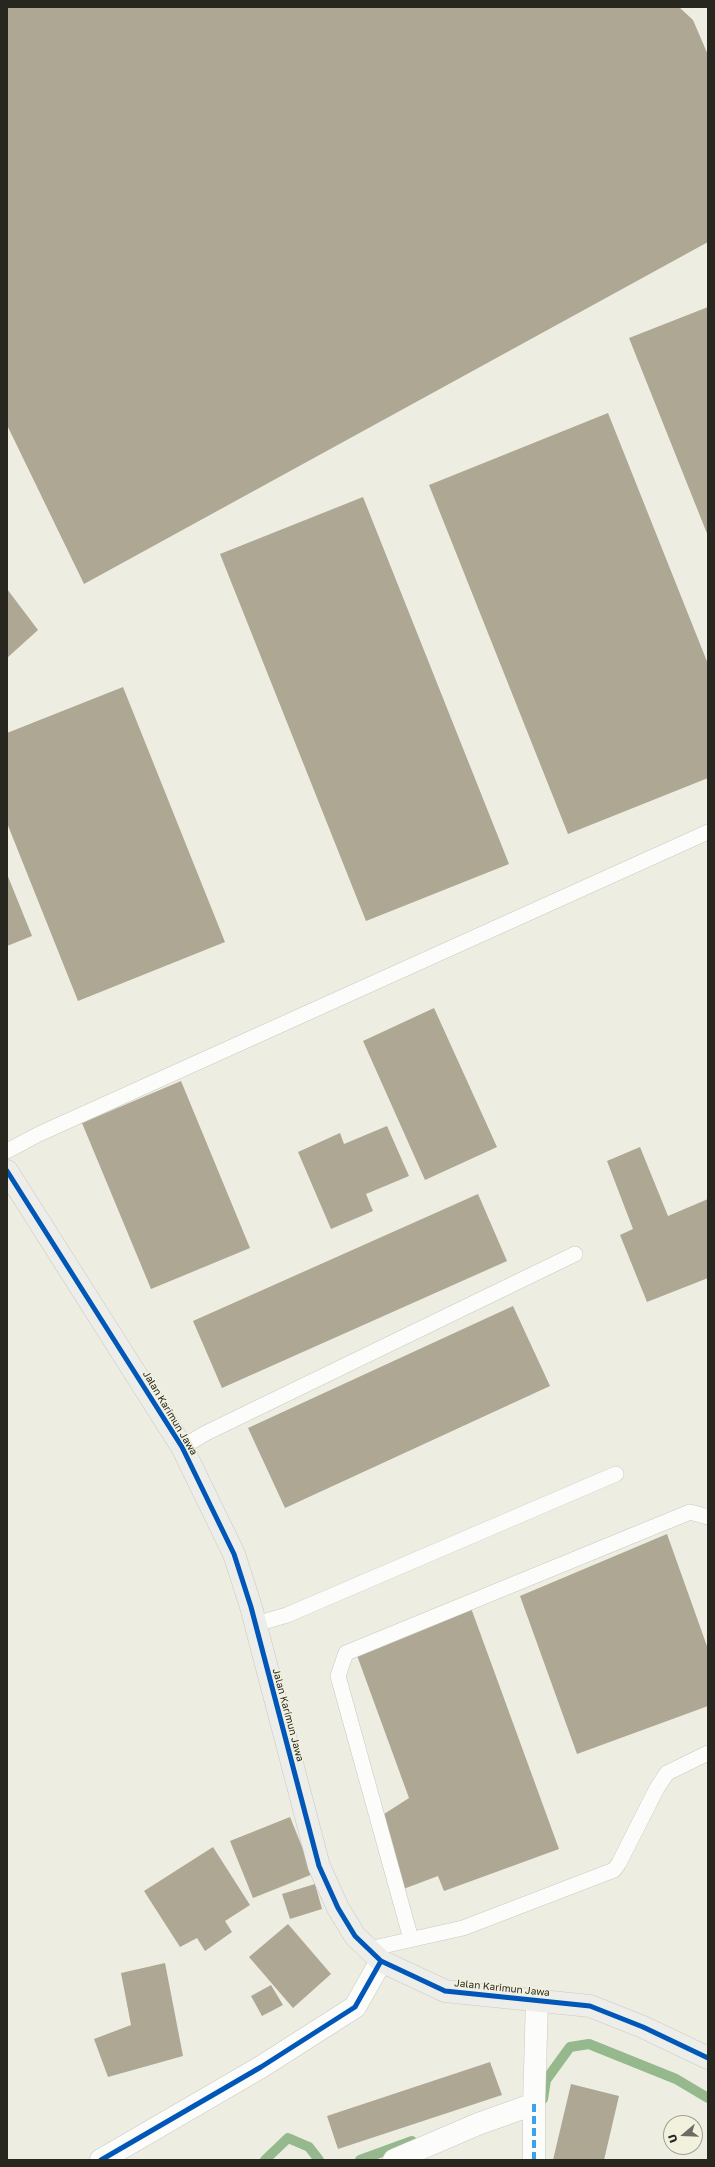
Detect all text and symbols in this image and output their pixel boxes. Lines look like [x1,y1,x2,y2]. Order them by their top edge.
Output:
street label: Jalan Karimun Jawa [140,1369,200,1457]
street label: Jalan Karimun Jawa [270,1667,306,1763]
street label: Jalan Karimun Jawa [454,1977,550,1999]
north arrow [663,2115,703,2155]
text: U [665,2133,680,2145]

